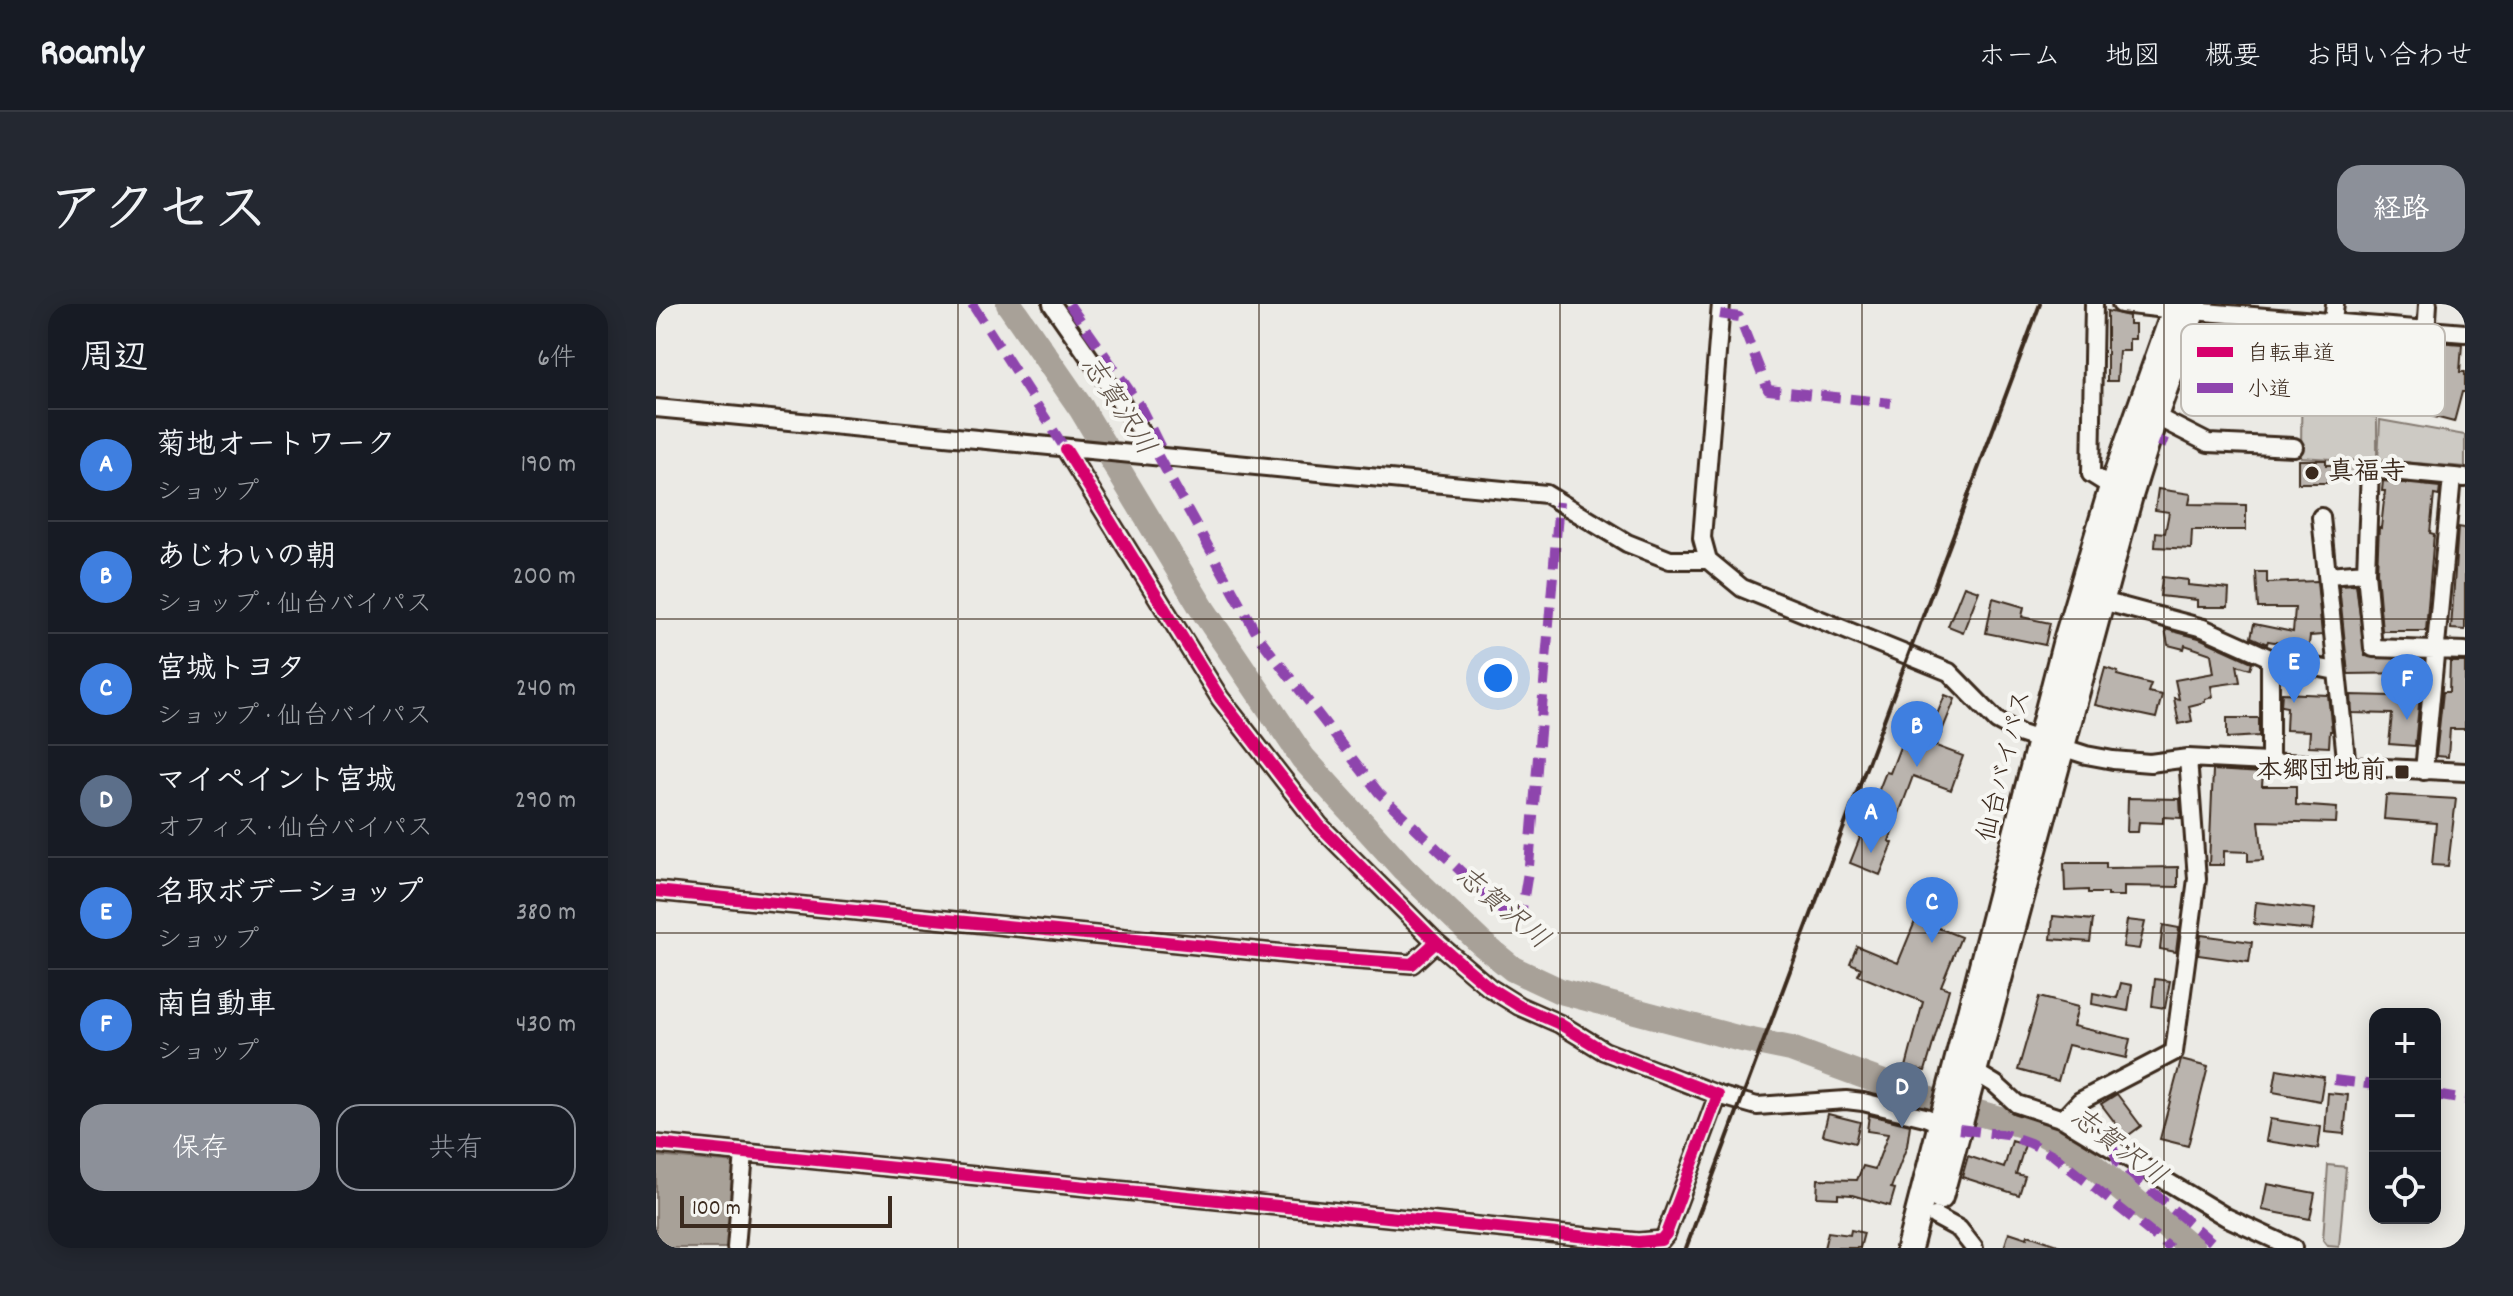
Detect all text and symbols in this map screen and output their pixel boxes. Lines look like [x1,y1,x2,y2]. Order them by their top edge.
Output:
text: Roamly [40,28,144,83]
text: ホーム [1978,39,2061,79]
text: 地図 [2105,39,2161,79]
text: 概要 [2205,39,2261,79]
text: お問い合わせ [2305,39,2473,79]
button: 経路 [2337,165,2465,252]
text: アクセス [48,175,269,255]
legend [2181,324,2445,416]
text: 周辺 [80,336,148,385]
text: 自転車道 [2247,340,2335,371]
text: 6件 [537,341,576,378]
water label: 志賀沢川 [1069,349,1163,465]
text: 小道 [2247,376,2291,407]
text: 菊地オートワーク [156,426,396,469]
text: A [99,447,113,484]
text: 190 m [520,447,576,484]
place label: 真福寺 [2328,455,2406,492]
marker: 真福寺 [2303,464,2321,482]
text: ショップ [156,475,259,512]
text: あじわいの朝 [156,538,336,581]
text: B [100,559,112,596]
text: 200 m [512,559,576,596]
text: ショップ · 仙台バイパス [156,587,432,624]
pin: E [2268,637,2320,703]
text: 宮城トヨタ [156,650,306,693]
pin: F [2381,654,2433,720]
your location [1478,658,1518,698]
text: C [100,671,112,708]
text: 240 m [516,671,576,708]
street label: 仙台バイパス [1969,686,2043,846]
text: ショップ · 仙台バイパス [156,699,432,736]
pin: B [1891,701,1943,767]
place label: 本郷団地前 [2256,754,2386,791]
text: マイペイント宮城 [156,762,395,805]
marker: 本郷団地前 [2393,763,2411,781]
text: D [99,783,113,820]
text: 290 m [515,783,576,820]
pin: A [1845,787,1897,853]
text: オフィス · 仙台バイパス [156,811,433,848]
water label: 志賀沢川 [1445,859,1557,961]
text: 名取ボデーショップ [156,874,424,917]
pin: C [1906,877,1958,943]
text: E [100,895,112,932]
text: 380 m [516,895,576,932]
text: ショップ [156,923,259,960]
text: 南自動車 [156,986,276,1029]
text: F [100,1007,112,1044]
text: 430 m [516,1007,576,1044]
map controls [2369,1008,2441,1224]
button: + [2369,1008,2441,1080]
text: ショップ [156,1035,259,1072]
pin: D [1876,1062,1928,1128]
button: − [2369,1080,2441,1152]
water label: 志賀沢川 [2060,1099,2174,1199]
button: 保存 [80,1104,320,1191]
button: 共有 [336,1104,576,1191]
button: locate [2369,1152,2441,1224]
scale bar [680,1192,892,1228]
text: 100 m [692,1194,741,1225]

